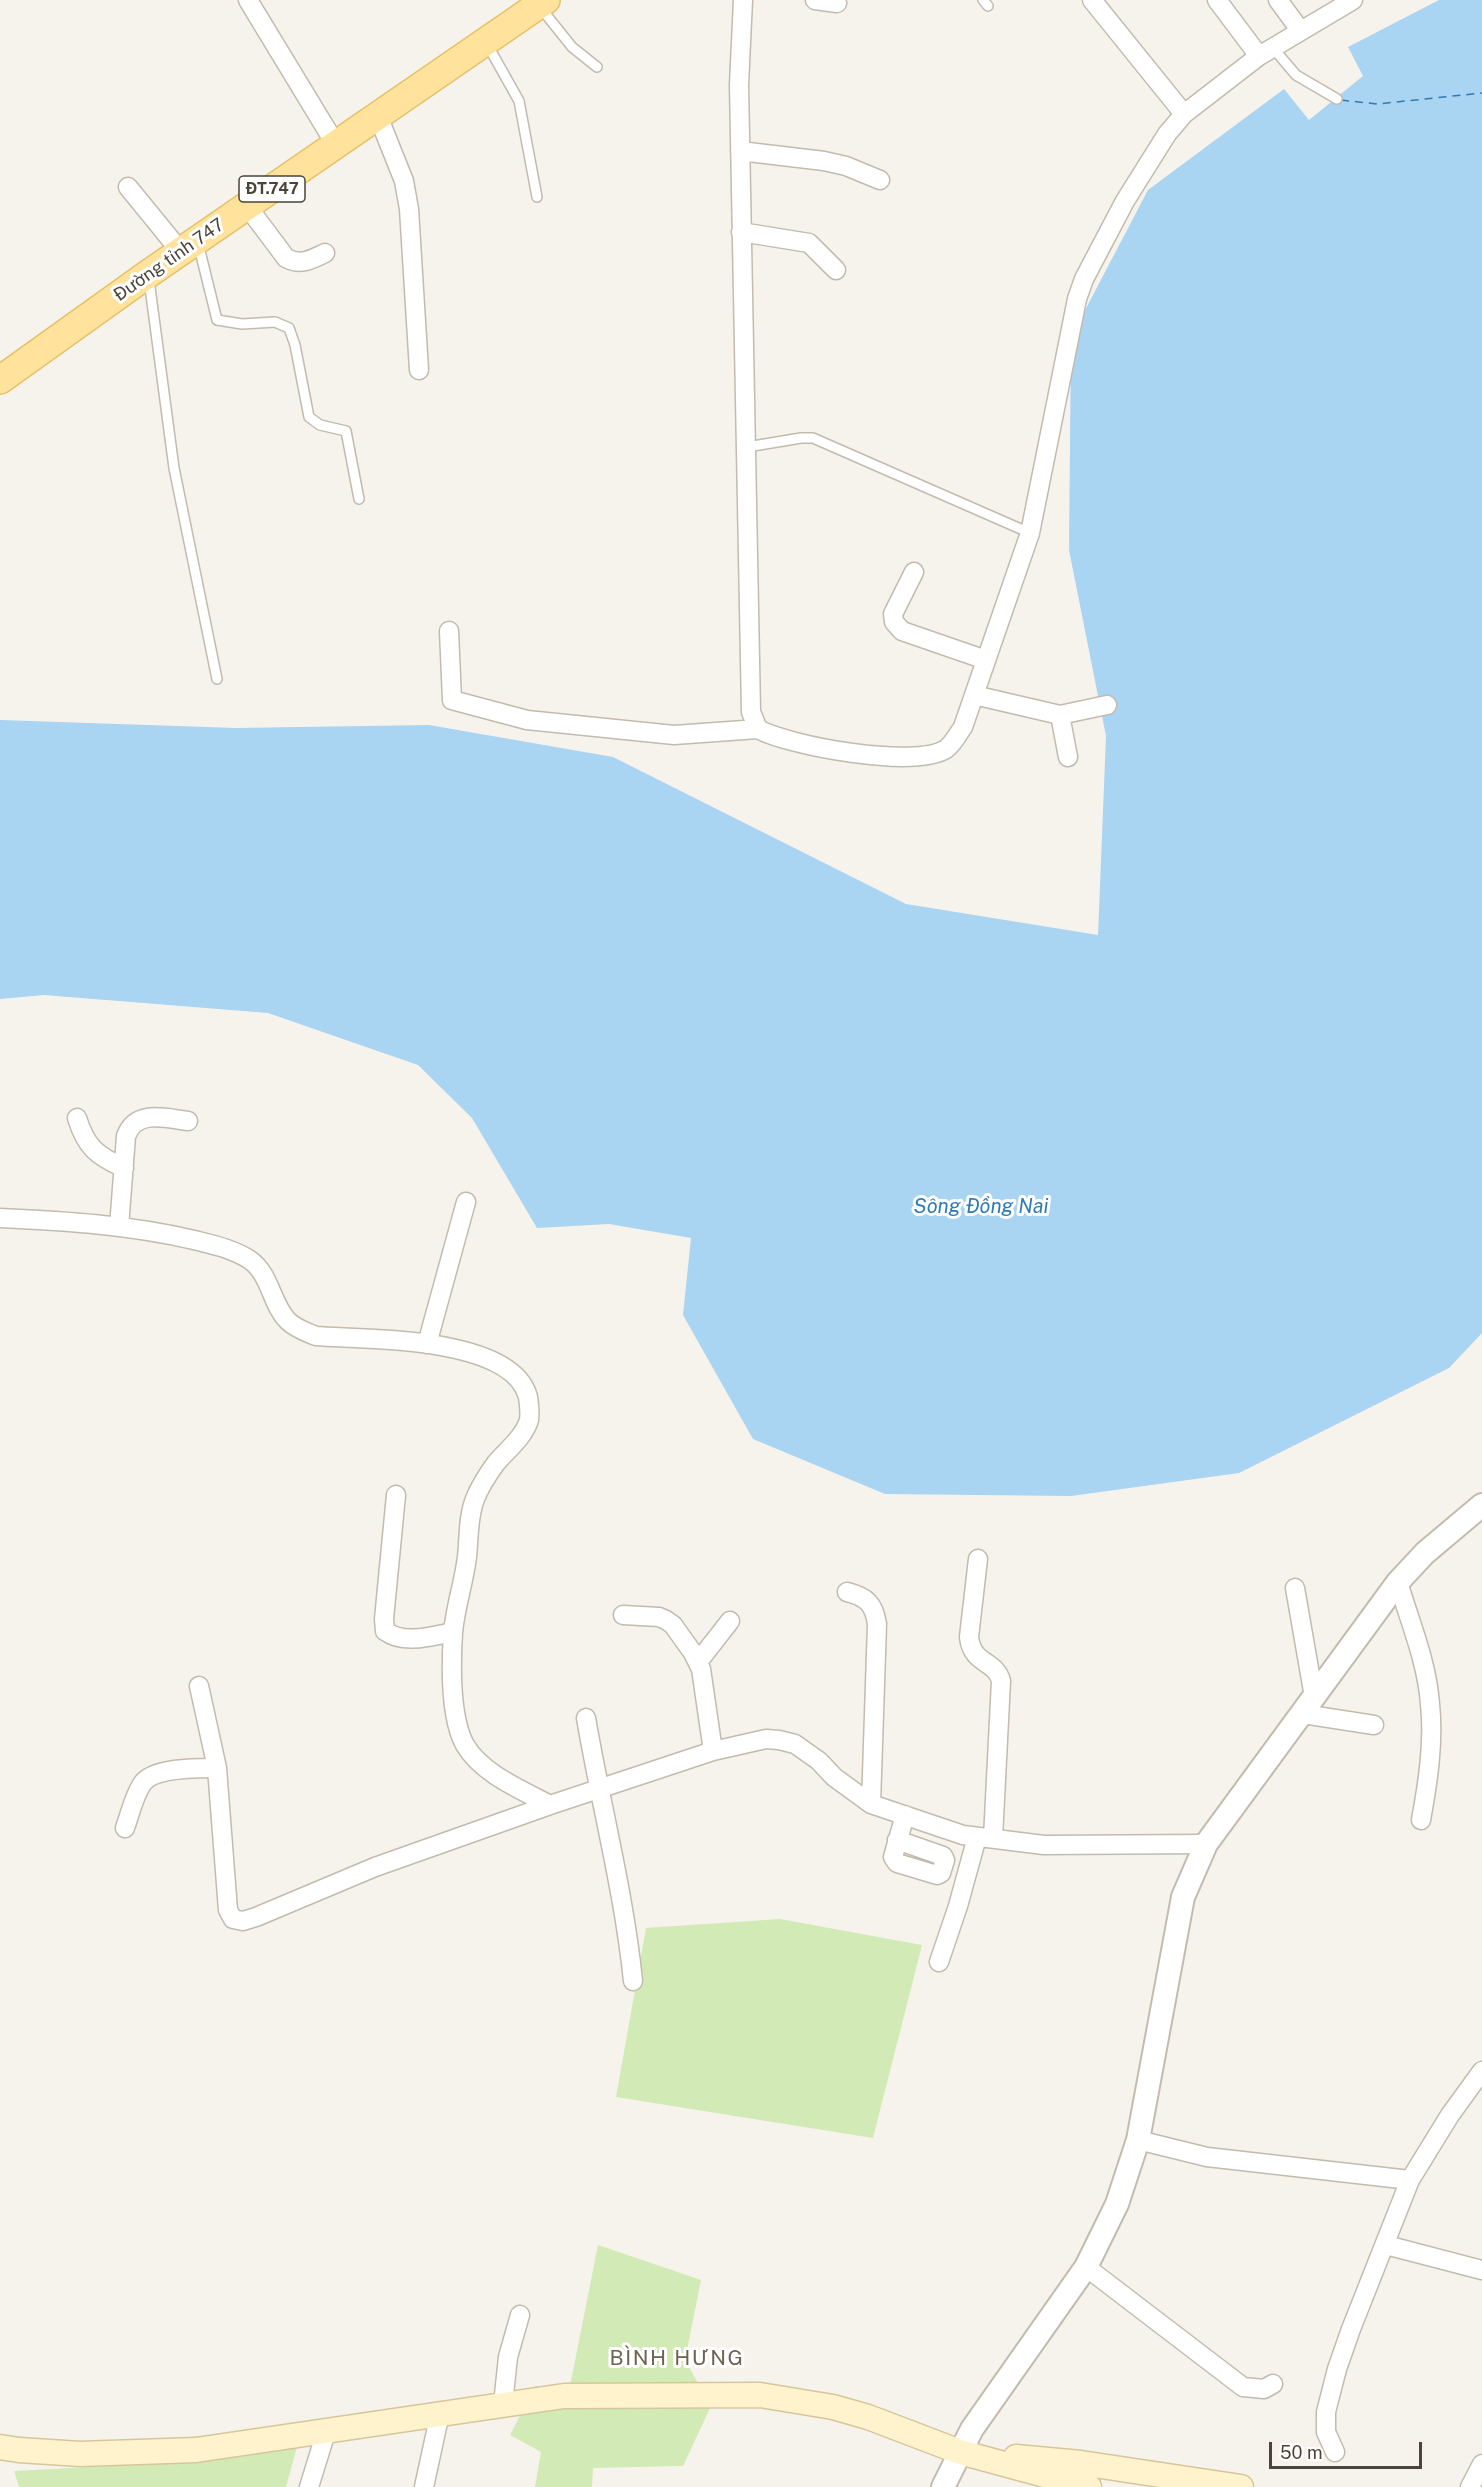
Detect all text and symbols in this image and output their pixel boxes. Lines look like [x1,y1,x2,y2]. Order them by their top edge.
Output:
road number: ĐT.747 [239,176,305,202]
street label: Đường tỉnh 747 [110,214,228,306]
water label: Sông Đồng Nai [914,1195,1048,1219]
district label: BÌNH HƯNG [610,2346,744,2372]
scale bar [1272,2430,1425,2468]
text: 50 m [1280,2442,1323,2463]

